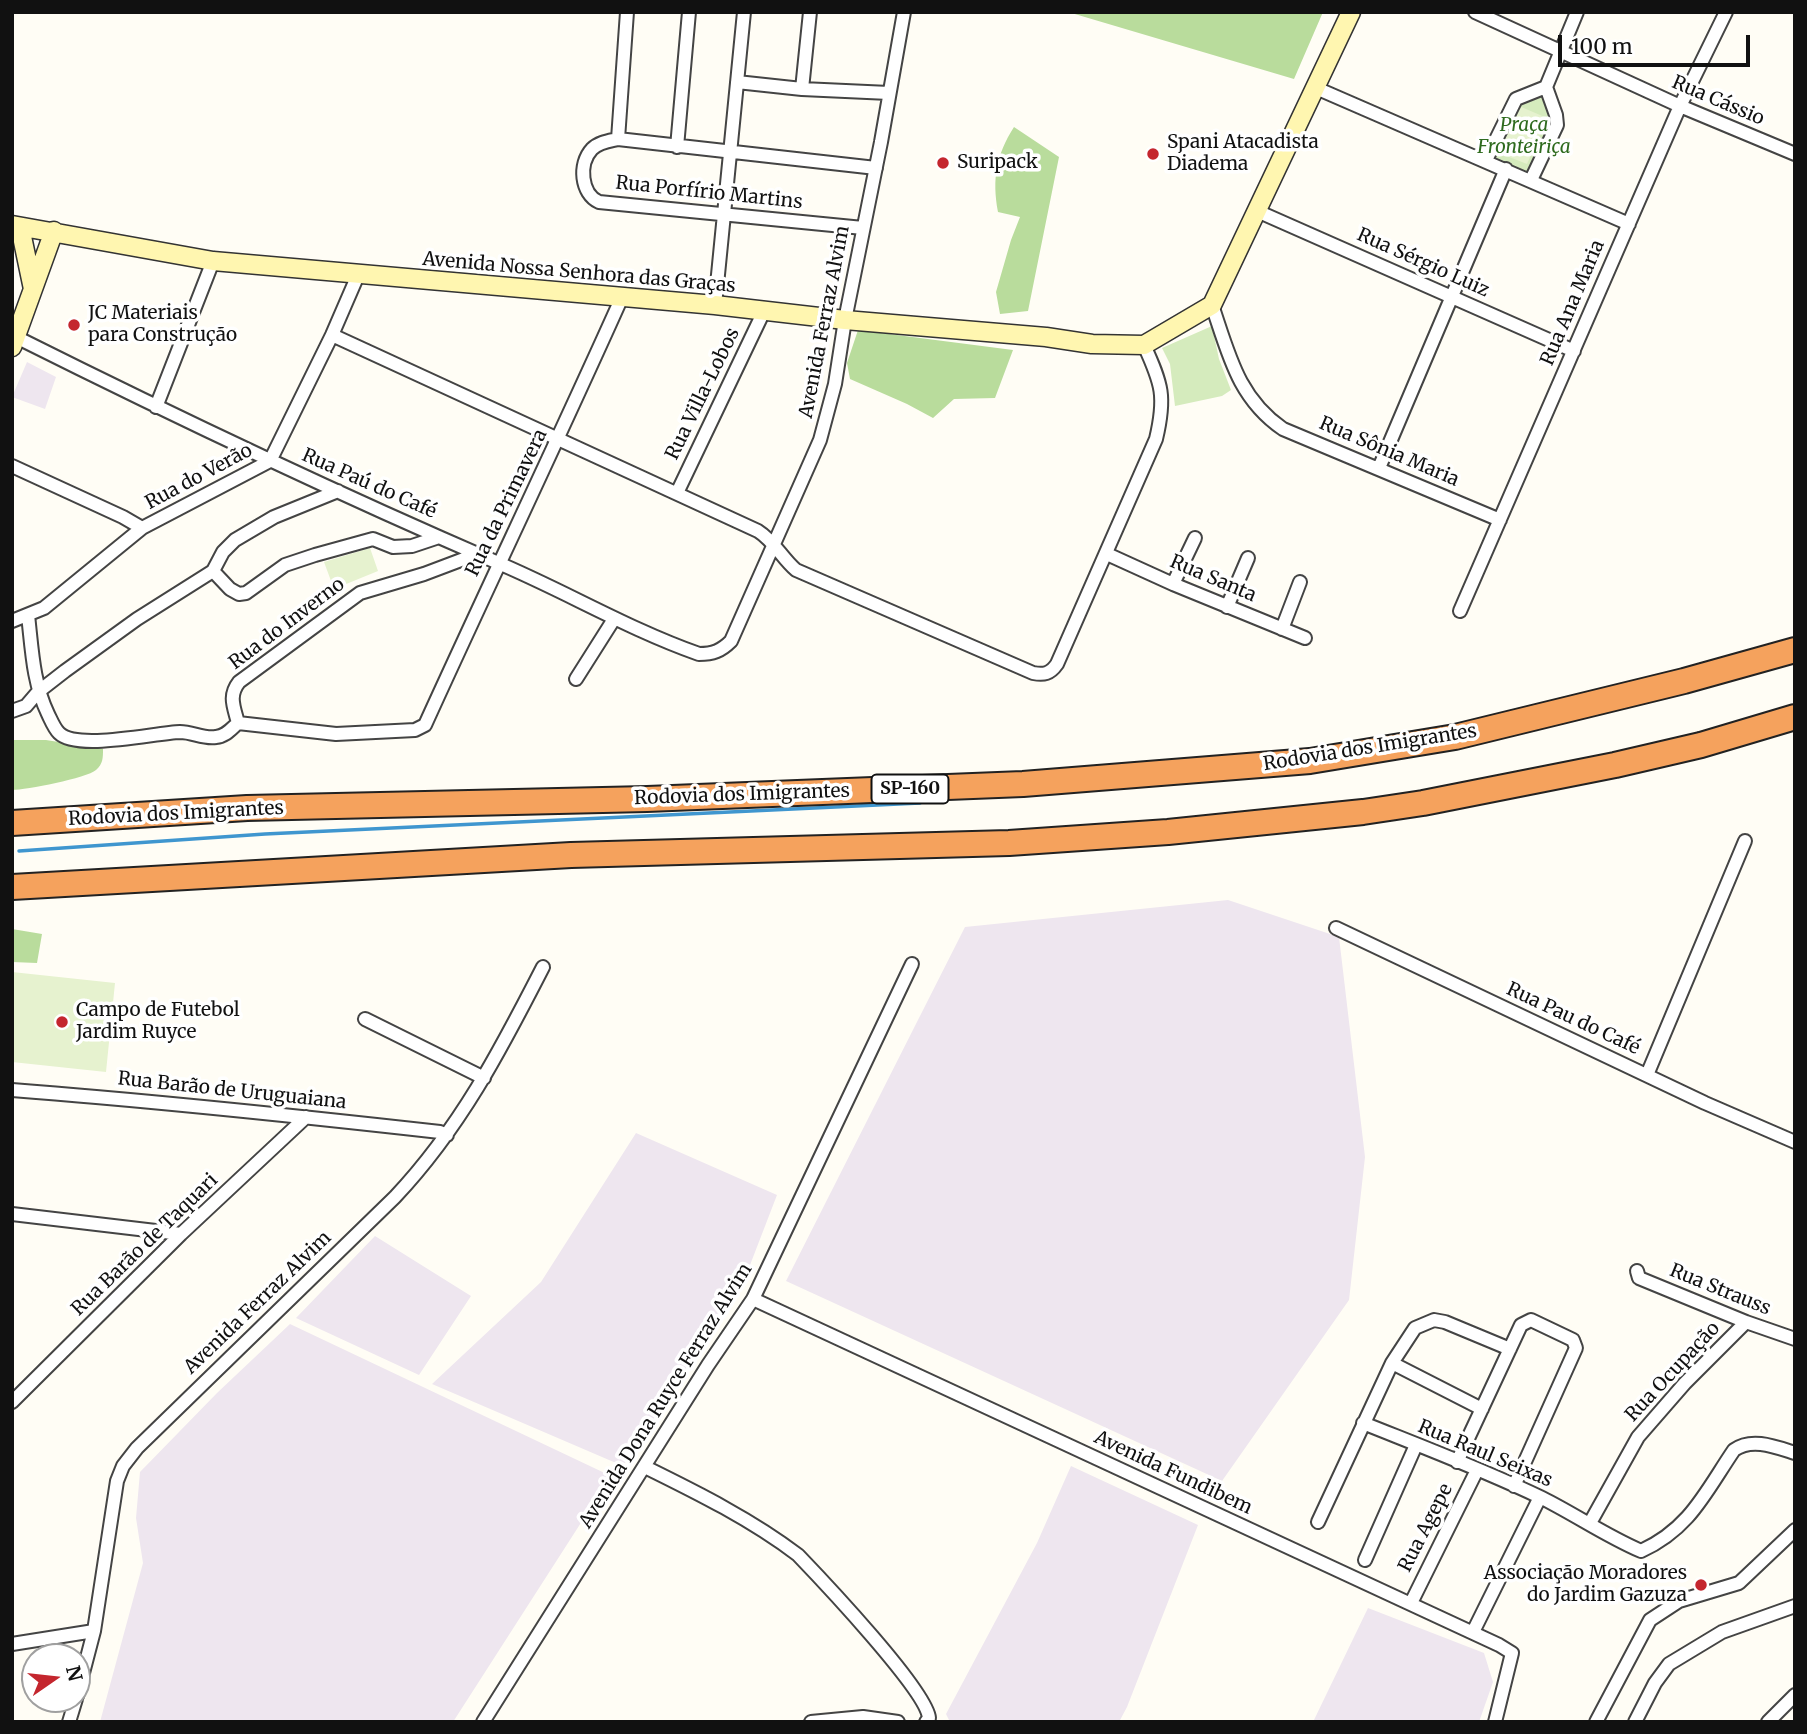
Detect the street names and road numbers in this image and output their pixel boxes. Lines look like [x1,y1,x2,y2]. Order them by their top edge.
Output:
street label: Rua Cássio [1668,71,1768,131]
street label: Rua Porfírio Martins [614,172,804,214]
street label: Avenida Ferraz Alvim [795,224,855,420]
street label: Rua Sérgio Luiz [1353,224,1493,302]
street label: Rua Ana Maria [1536,237,1610,369]
street label: Avenida Nossa Senhora das Graças [421,248,737,298]
street label: Rua Villa-Lobos [661,324,745,464]
street label: Rua Sônia Maria [1316,412,1462,492]
street label: Rua da Primavera [462,426,552,580]
street label: Rua do Verão [142,439,256,515]
street label: Rua Paú do Café [298,444,440,524]
street label: Rua Santa [1166,551,1260,607]
street label: Rua do Inverno [225,573,349,675]
street label: Rodovia dos Imigrantes [1262,720,1478,776]
road number: SP-160 [872,774,948,804]
street label: Rodovia dos Imigrantes [634,780,850,810]
street label: Rodovia dos Imigrantes [68,797,284,831]
street label: Rua Pau do Café [1503,978,1643,1060]
street label: Rua Barão de Uruguaiana [117,1068,347,1114]
street label: Rua Barão de Taquari [67,1169,223,1321]
street label: Avenida Ferraz Alvim [180,1227,336,1379]
street label: Avenida Dona Ruyce Ferraz Alvim [575,1259,757,1533]
street label: Rua Strauss [1666,1259,1774,1321]
street label: Rua Ocupação [1621,1317,1725,1427]
street label: Rua Raul Seixas [1414,1415,1556,1493]
street label: Avenida Fundibem [1090,1426,1256,1520]
street label: Rua Agepe [1394,1480,1458,1576]

